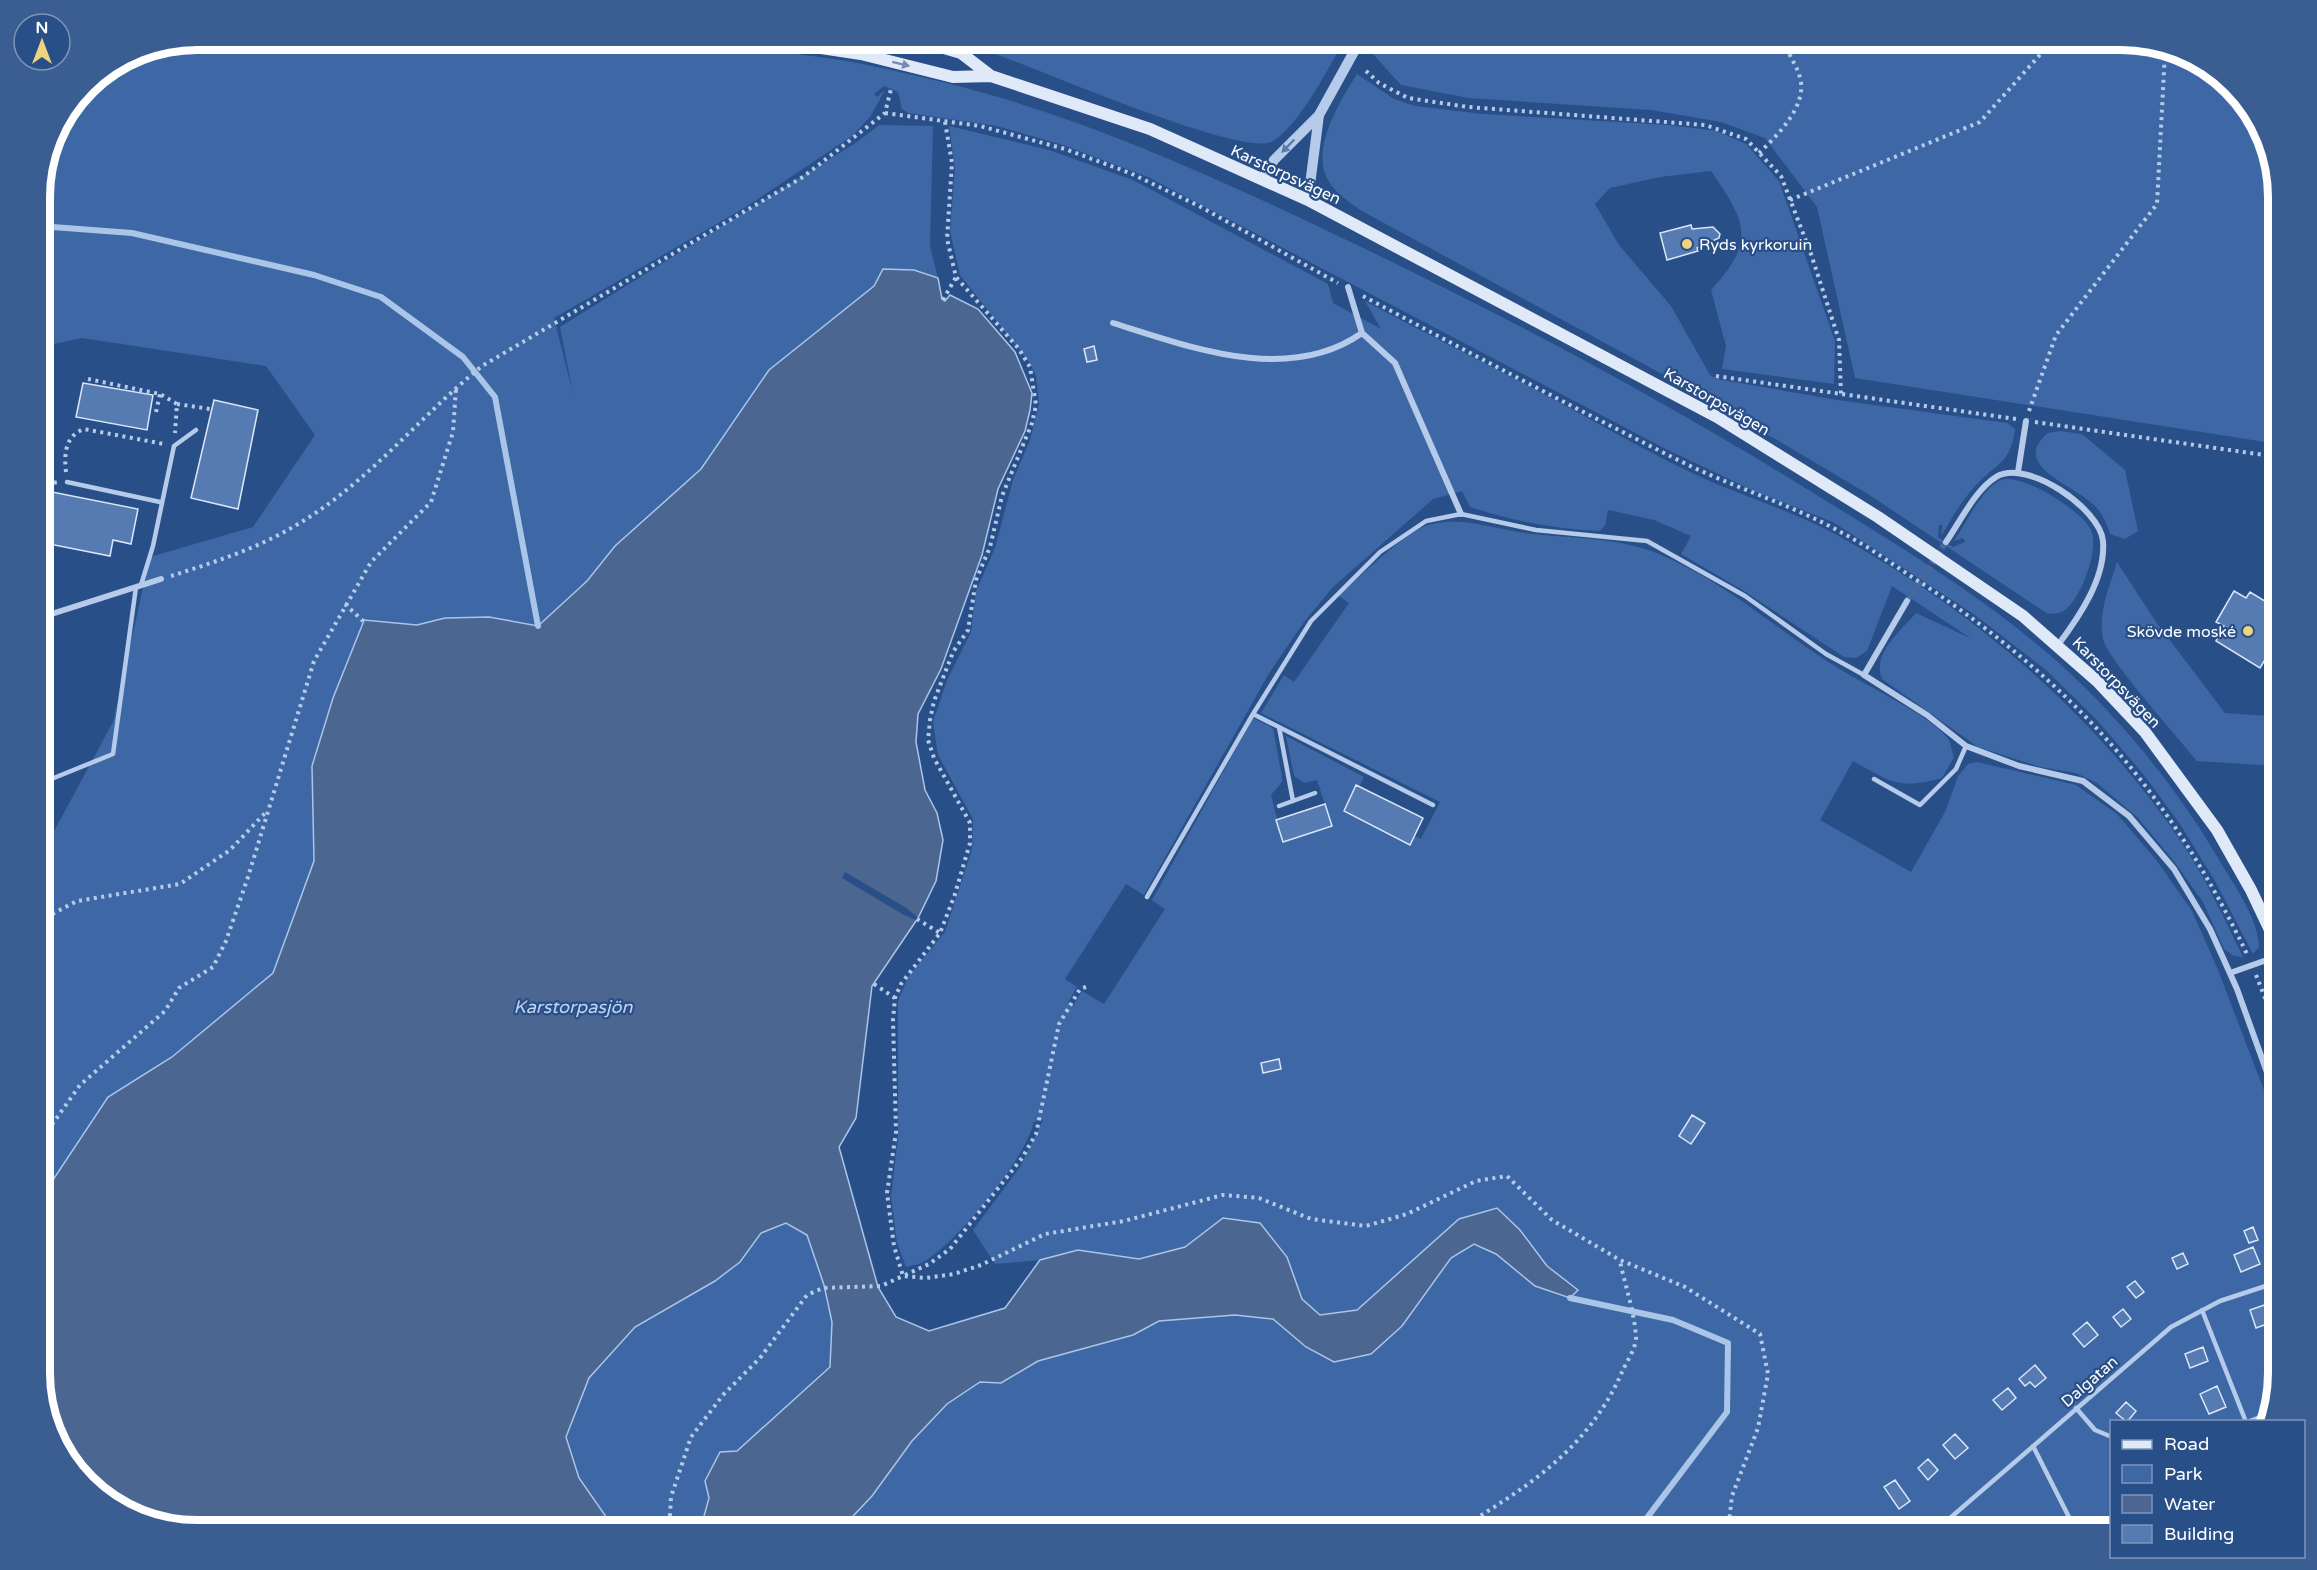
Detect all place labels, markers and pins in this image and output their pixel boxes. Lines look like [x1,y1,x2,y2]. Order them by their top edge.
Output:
place label: Ryds kyrkoruin [1699,235,1812,255]
marker: Ryds kyrkoruin [1680,237,1694,251]
place label: Skövde moské [2127,622,2236,642]
marker: Skövde moské [2241,624,2255,638]

